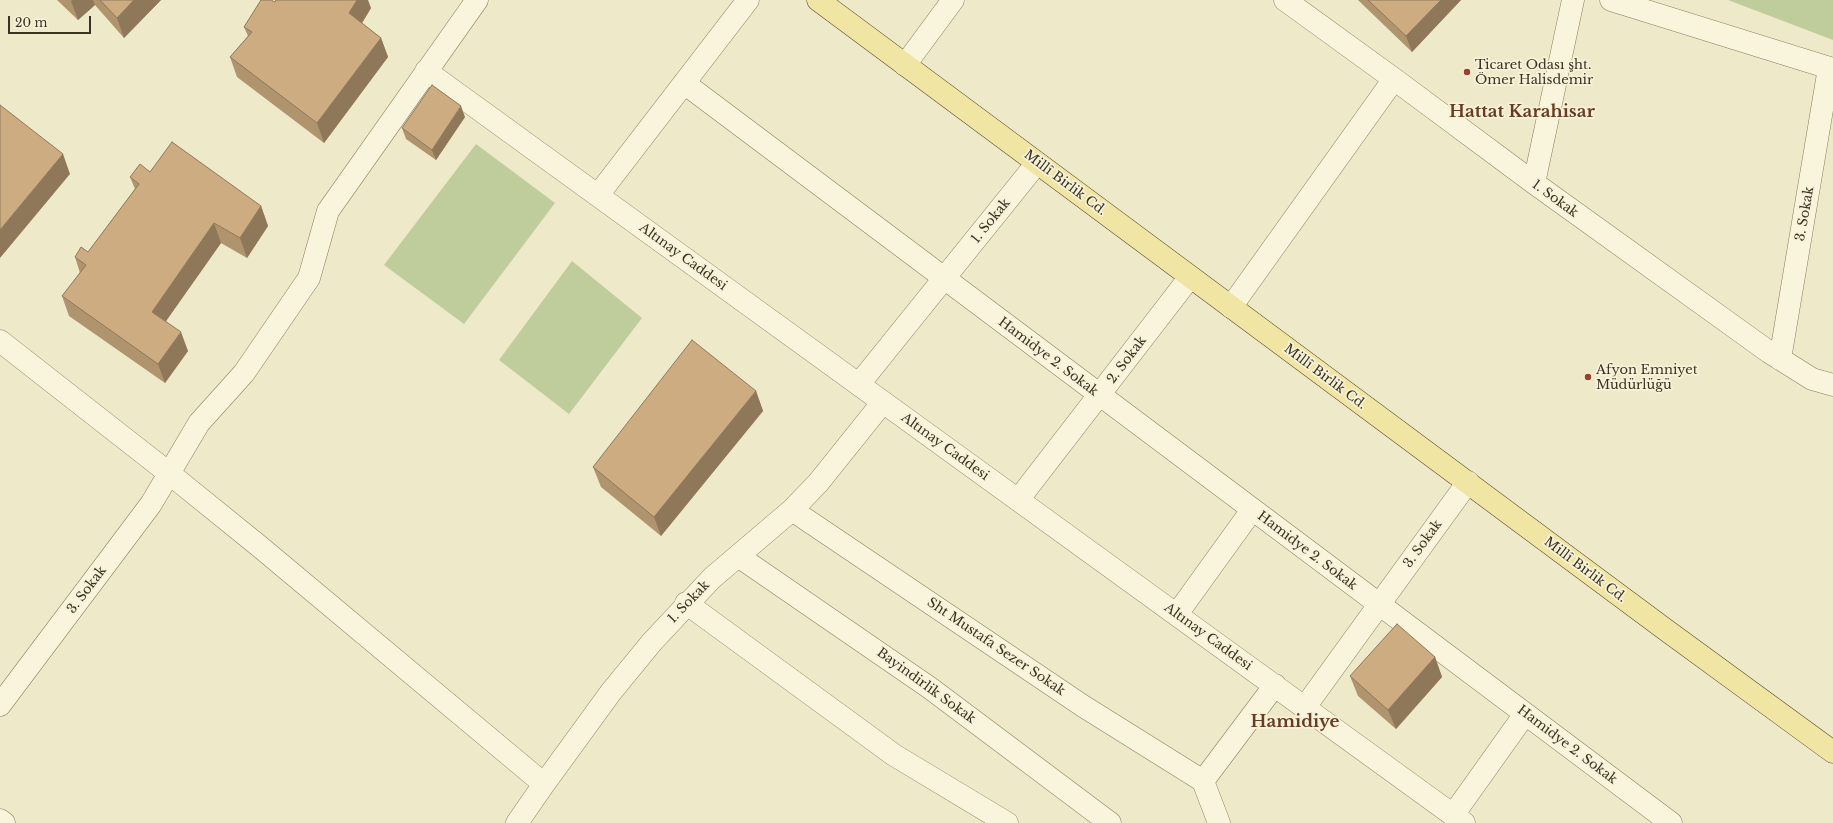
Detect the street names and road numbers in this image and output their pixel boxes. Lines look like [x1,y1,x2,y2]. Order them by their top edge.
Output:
street label: Millî Birlik Cd. [1021,147,1109,219]
street label: 1. Sokak [1529,177,1581,221]
street label: 3. Sokak [1793,185,1817,243]
street label: 1. Sokak [968,195,1014,247]
street label: Altınay Caddesi [636,220,730,294]
street label: Hamidye 2. Sokak [995,314,1101,400]
street label: 2. Sokak [1104,333,1150,387]
street label: Millî Birlik Cd. [1281,341,1369,413]
street label: Altınay Caddesi [898,410,992,484]
street label: Hamidye 2. Sokak [1254,508,1360,594]
street label: 3. Sokak [1400,517,1446,571]
street label: Millî Birlik Cd. [1541,534,1629,606]
street label: 3. Sokak [64,563,110,617]
street label: 1. Sokak [665,577,713,627]
street label: Sht Mustafa Sezer Sokak [924,595,1068,699]
street label: Altınay Caddesi [1161,600,1255,674]
street label: Bayindirlik Sokak [873,645,979,727]
street label: Hamidye 2. Sokak [1514,702,1620,788]

